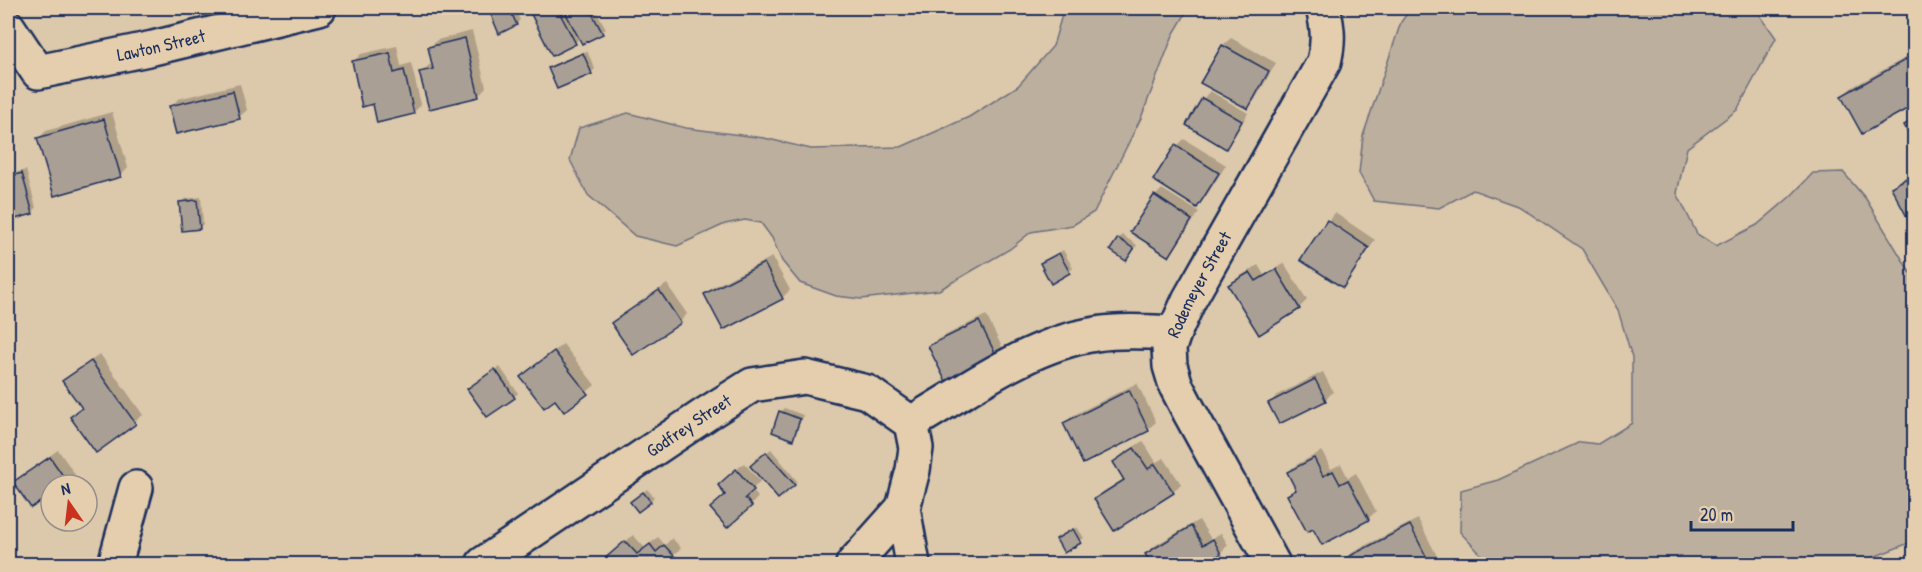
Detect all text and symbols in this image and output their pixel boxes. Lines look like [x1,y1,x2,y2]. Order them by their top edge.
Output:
street label: Lawton Street [115,23,208,67]
street label: Rodemeyer Street [1161,226,1238,342]
street label: Godfrey Street [641,388,737,463]
north arrow [39,473,99,533]
text: N [59,477,73,500]
scale bar [1691,494,1793,532]
text: 20 m [1700,502,1733,527]

